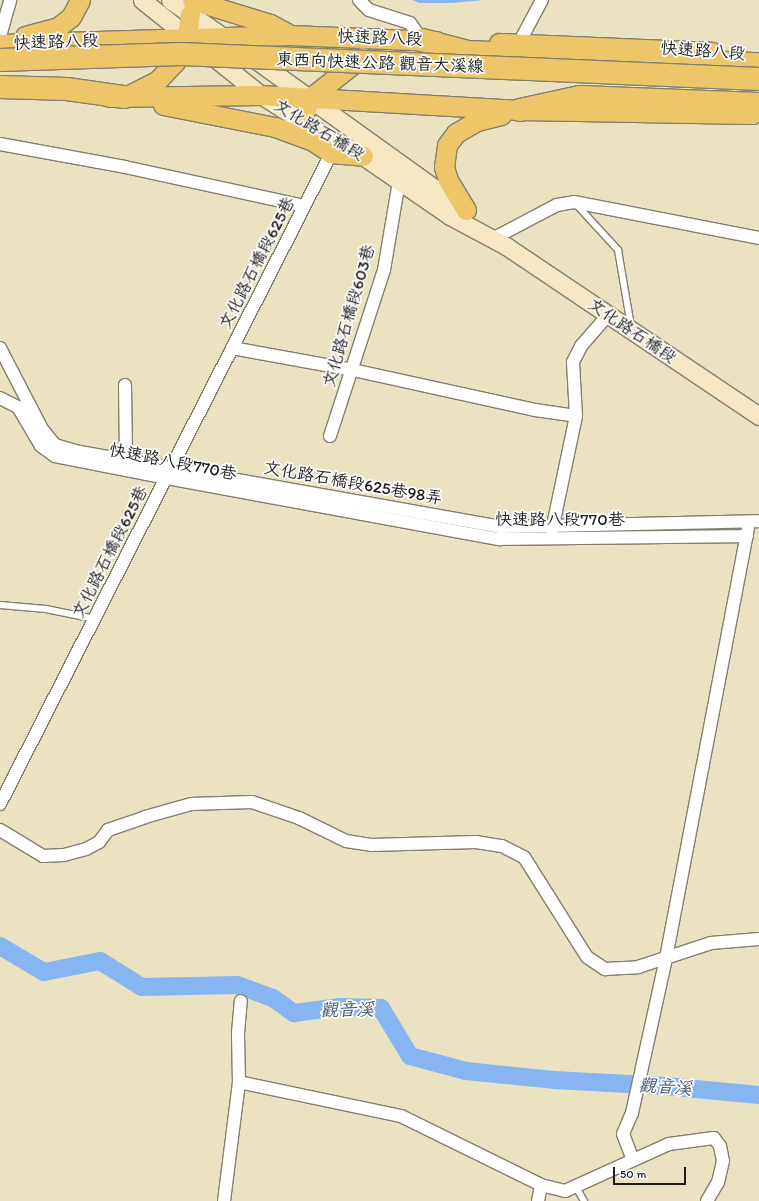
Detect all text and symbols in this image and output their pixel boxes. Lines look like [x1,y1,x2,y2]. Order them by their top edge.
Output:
street label: 快速路八段 [337,26,423,50]
street label: 快速路八段 [13,30,99,54]
street label: 快速路八段 [660,38,746,64]
street label: 東西向快速公路 觀音大溪線 [276,49,484,77]
street label: 文化路石橋段 [270,95,368,165]
street label: 文化路石橋段625巷 [215,193,299,333]
street label: 文化路石橋段603巷 [319,242,379,390]
street label: 文化路石橋段 [584,294,680,368]
street label: 快速路八段770巷 [108,440,238,484]
street label: 文化路石橋段625巷98弄 [262,457,444,509]
street label: 文化路石橋段625巷 [68,482,152,622]
street label: 快速路八段770巷 [495,510,625,530]
water label: 觀音溪 [320,999,374,1021]
water label: 觀音溪 [637,1074,693,1100]
scale bar [615,1159,688,1185]
text: 50 m [620,1167,646,1181]

